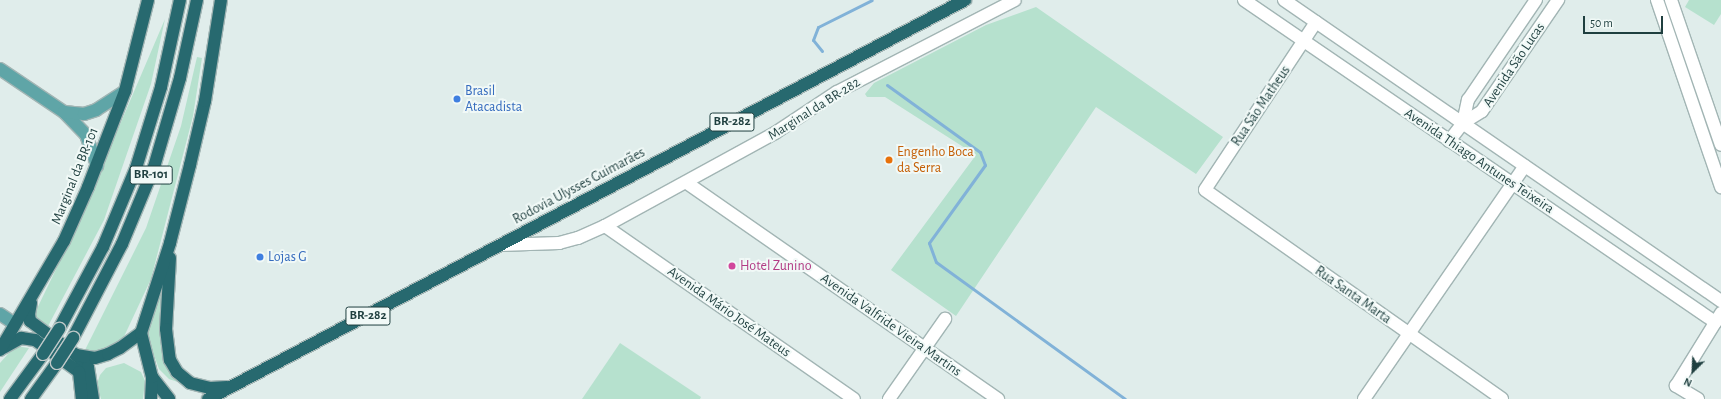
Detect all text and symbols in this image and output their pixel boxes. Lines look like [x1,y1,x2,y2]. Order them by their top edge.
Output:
scale bar [1585,8,1665,34]
text: 50 m [1590,17,1613,29]
street label: Avenida São Lucas [1480,19,1548,111]
street label: Rua São Matheus [1228,63,1294,149]
street label: Marginal da BR-282 [765,74,863,144]
place label: Brasil Atacadista [465,83,522,116]
marker: Brasil Atacadista [452,94,462,104]
street label: Avenida Thiago Antunes Teixeira [1401,105,1557,217]
road number: BR-282 [709,111,755,133]
street label: Marginal da BR-101 [48,125,102,227]
street label: Rodovia Ulysses Guimarães [510,144,648,228]
place label: Engenho Boca da Serra [897,144,974,176]
marker: Engenho Boca da Serra [884,155,894,165]
road number: BR-101 [129,164,173,186]
place label: Lojas G [268,249,307,265]
marker: Lojas G [255,252,265,262]
place label: Hotel Zunino [740,258,812,274]
marker: Hotel Zunino [727,261,737,271]
street label: Avenida Mário José Mateus [664,263,794,361]
street label: Rua Santa Marta [1312,263,1394,327]
street label: Avenida Valfride Vieira Martins [817,270,965,380]
road number: BR-282 [345,305,391,327]
north arrow [1673,351,1713,391]
text: N [1682,376,1694,389]

